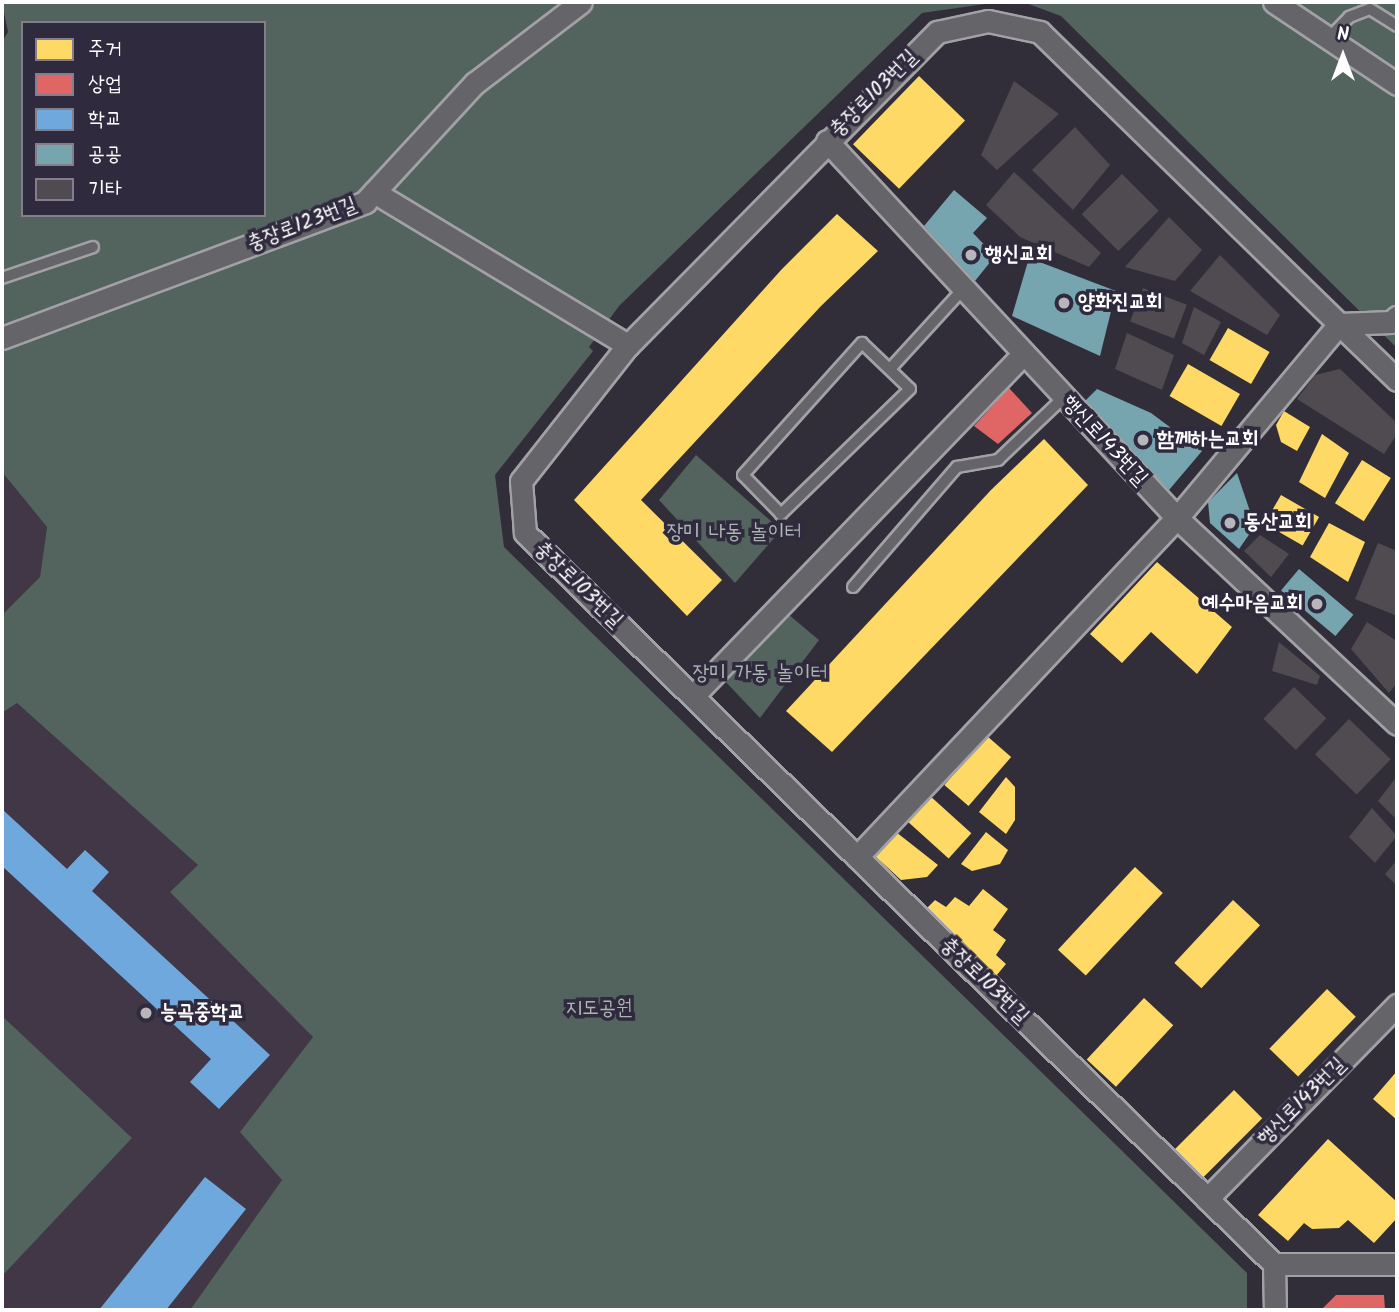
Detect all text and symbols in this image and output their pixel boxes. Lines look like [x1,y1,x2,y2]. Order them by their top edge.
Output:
text: N [1337,20,1349,50]
legend [21,21,266,217]
north arrow [1308,21,1378,91]
text: 주거 [88,33,122,66]
street label: 충장로103번길 [825,45,923,143]
text: 상업 [88,68,122,101]
text: 학교 [88,103,122,136]
text: 공공 [88,138,122,171]
text: 기타 [88,173,122,206]
street label: 충장로123번길 [244,193,360,257]
place label: 행신교회 [985,242,1053,268]
marker: 행신교회 [963,247,979,263]
place label: 양화진교회 [1078,290,1162,316]
marker: 양화진교회 [1056,295,1072,311]
street label: 행신로143번길 [1056,390,1152,492]
place label: 함께하는교회 [1157,427,1258,453]
marker: 함께하는교회 [1135,432,1151,448]
place label: 동산교회 [1244,510,1312,536]
marker: 동산교회 [1222,515,1238,531]
park label: 장미 나동 놀이터 [666,520,802,546]
street label: 충장로103번길 [528,536,628,634]
place label: 예수마음교회 [1202,591,1303,617]
marker: 예수마음교회 [1309,596,1325,612]
park label: 장미 가동 놀이터 [692,661,828,687]
street label: 충장로103번길 [934,932,1034,1030]
park label: 지도공원 [565,996,633,1022]
place label: 능곡중학교 [160,1000,244,1026]
marker: 능곡중학교 [138,1005,154,1021]
street label: 행신로143번길 [1253,1053,1351,1151]

